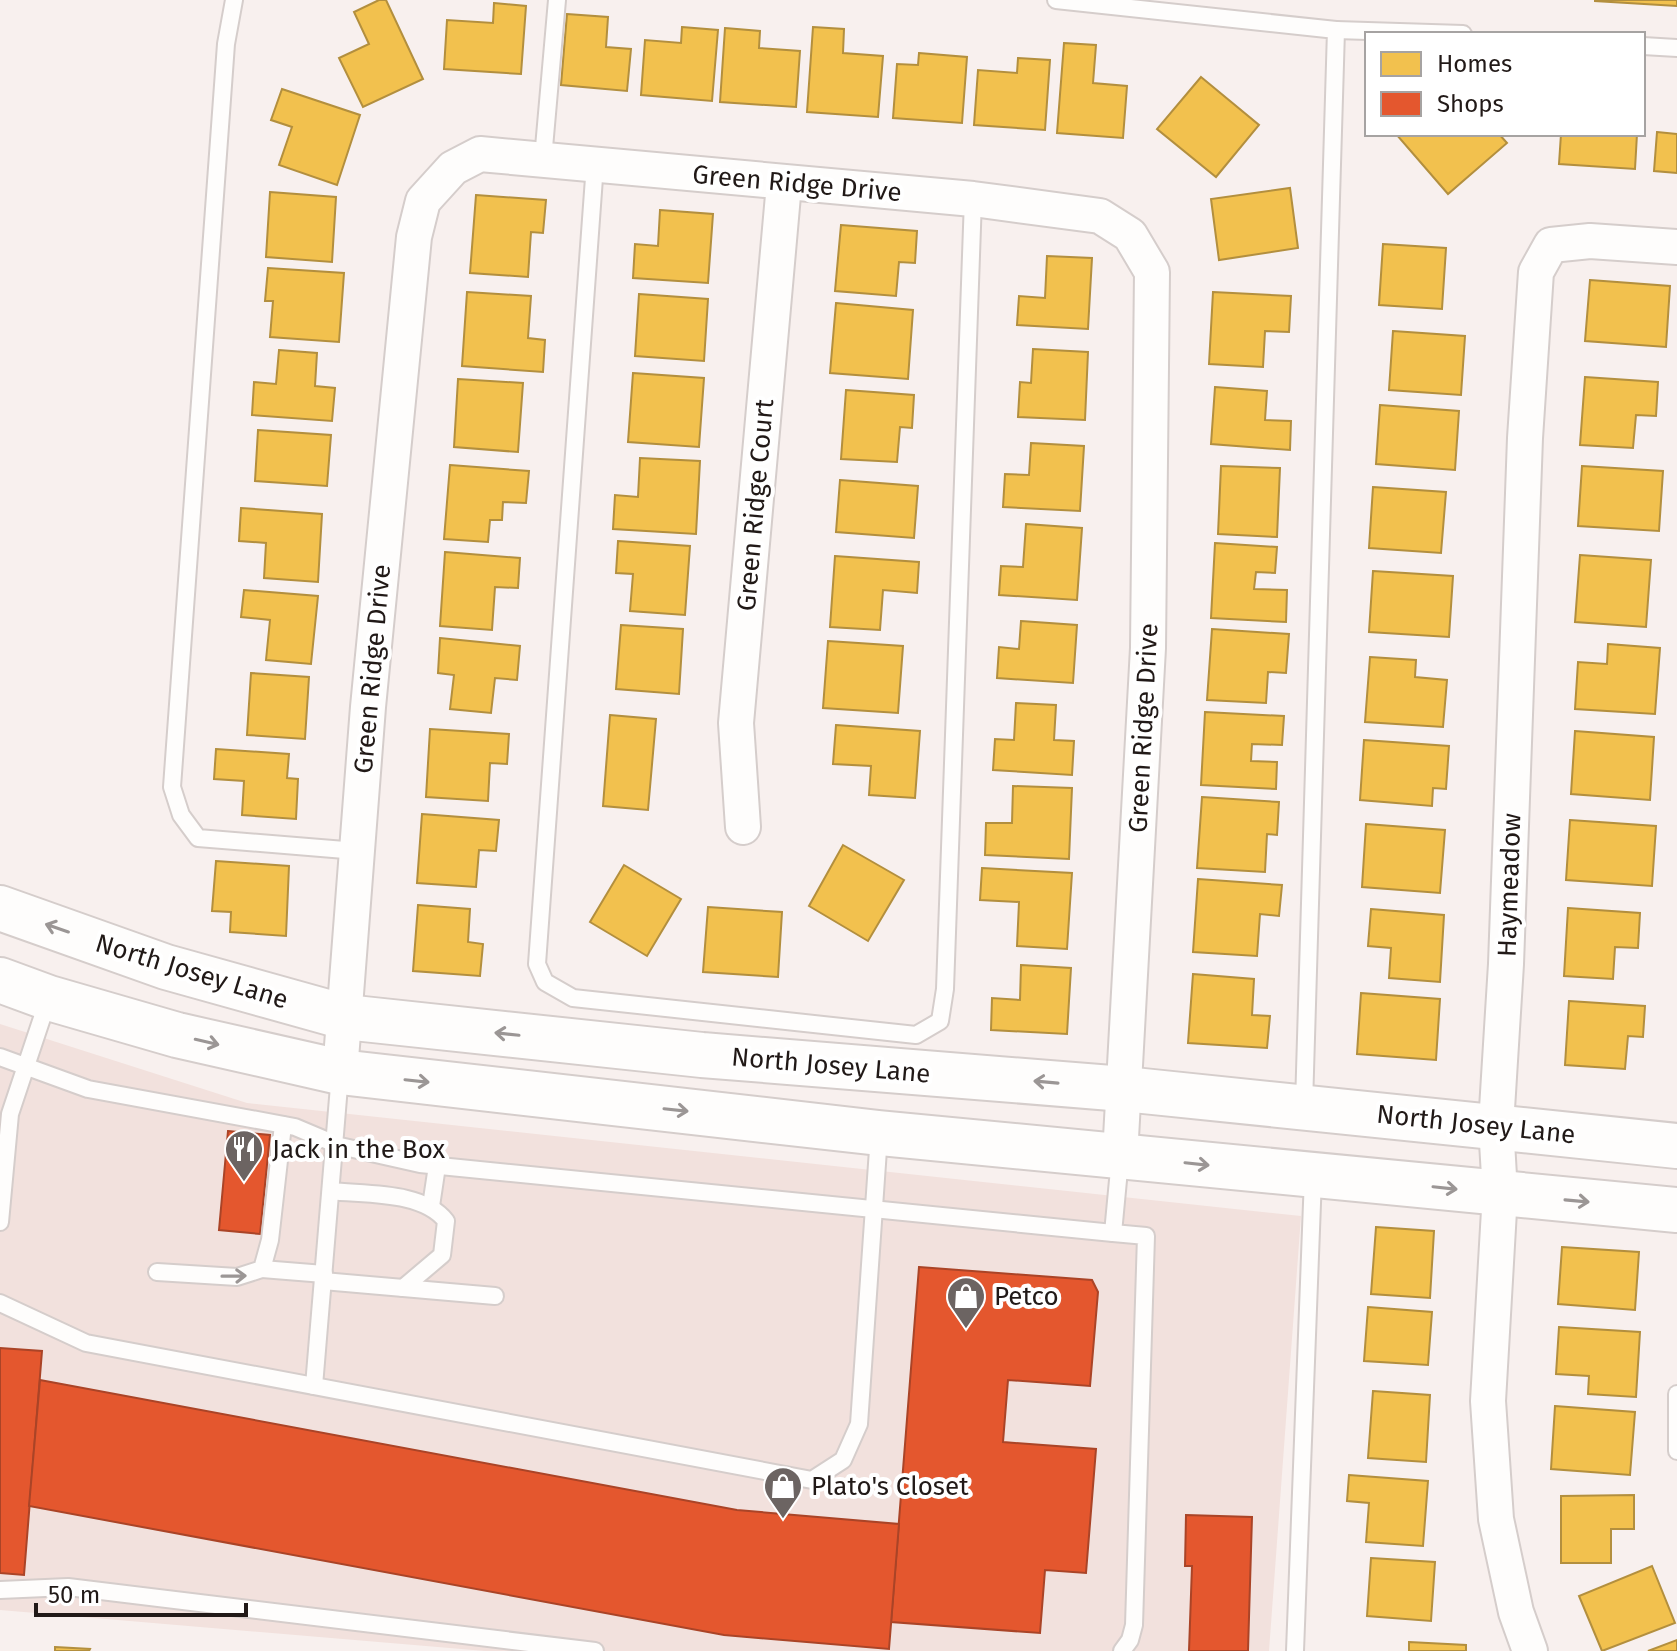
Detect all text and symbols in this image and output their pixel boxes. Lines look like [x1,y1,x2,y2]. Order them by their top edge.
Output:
legend [1365,32,1645,136]
text: Homes [1437,50,1512,78]
text: Shops [1437,90,1504,118]
street label: Green Ridge Drive [691,159,903,208]
street label: Green Ridge Court [731,397,780,612]
street label: Green Ridge Drive [348,563,397,775]
street label: Green Ridge Drive [1123,622,1164,834]
street label: Haymeadow [1491,812,1528,957]
one-way arrow [45,920,70,935]
street label: North Josey Lane [92,927,292,1015]
one-way arrow [494,1026,521,1041]
one-way arrow [194,1035,220,1050]
street label: North Josey Lane [730,1041,932,1090]
one-way arrow [403,1074,430,1089]
one-way arrow [1033,1074,1060,1089]
street label: North Josey Lane [1375,1099,1577,1150]
one-way arrow [662,1103,688,1118]
restaurant icon: Jack in the Box [223,1128,265,1183]
place label: Jack in the Box [272,1134,446,1165]
one-way arrow [1183,1156,1210,1171]
one-way arrow [1432,1181,1458,1196]
one-way arrow [1563,1193,1590,1208]
one-way arrow [221,1268,247,1284]
shop icon: Petco [945,1275,987,1330]
place label: Petco [994,1281,1059,1312]
shop icon: Plato's Closet [762,1465,804,1520]
place label: Plato's Closet [811,1471,969,1502]
scale bar [36,1567,246,1617]
text: 50 m [48,1581,100,1609]

